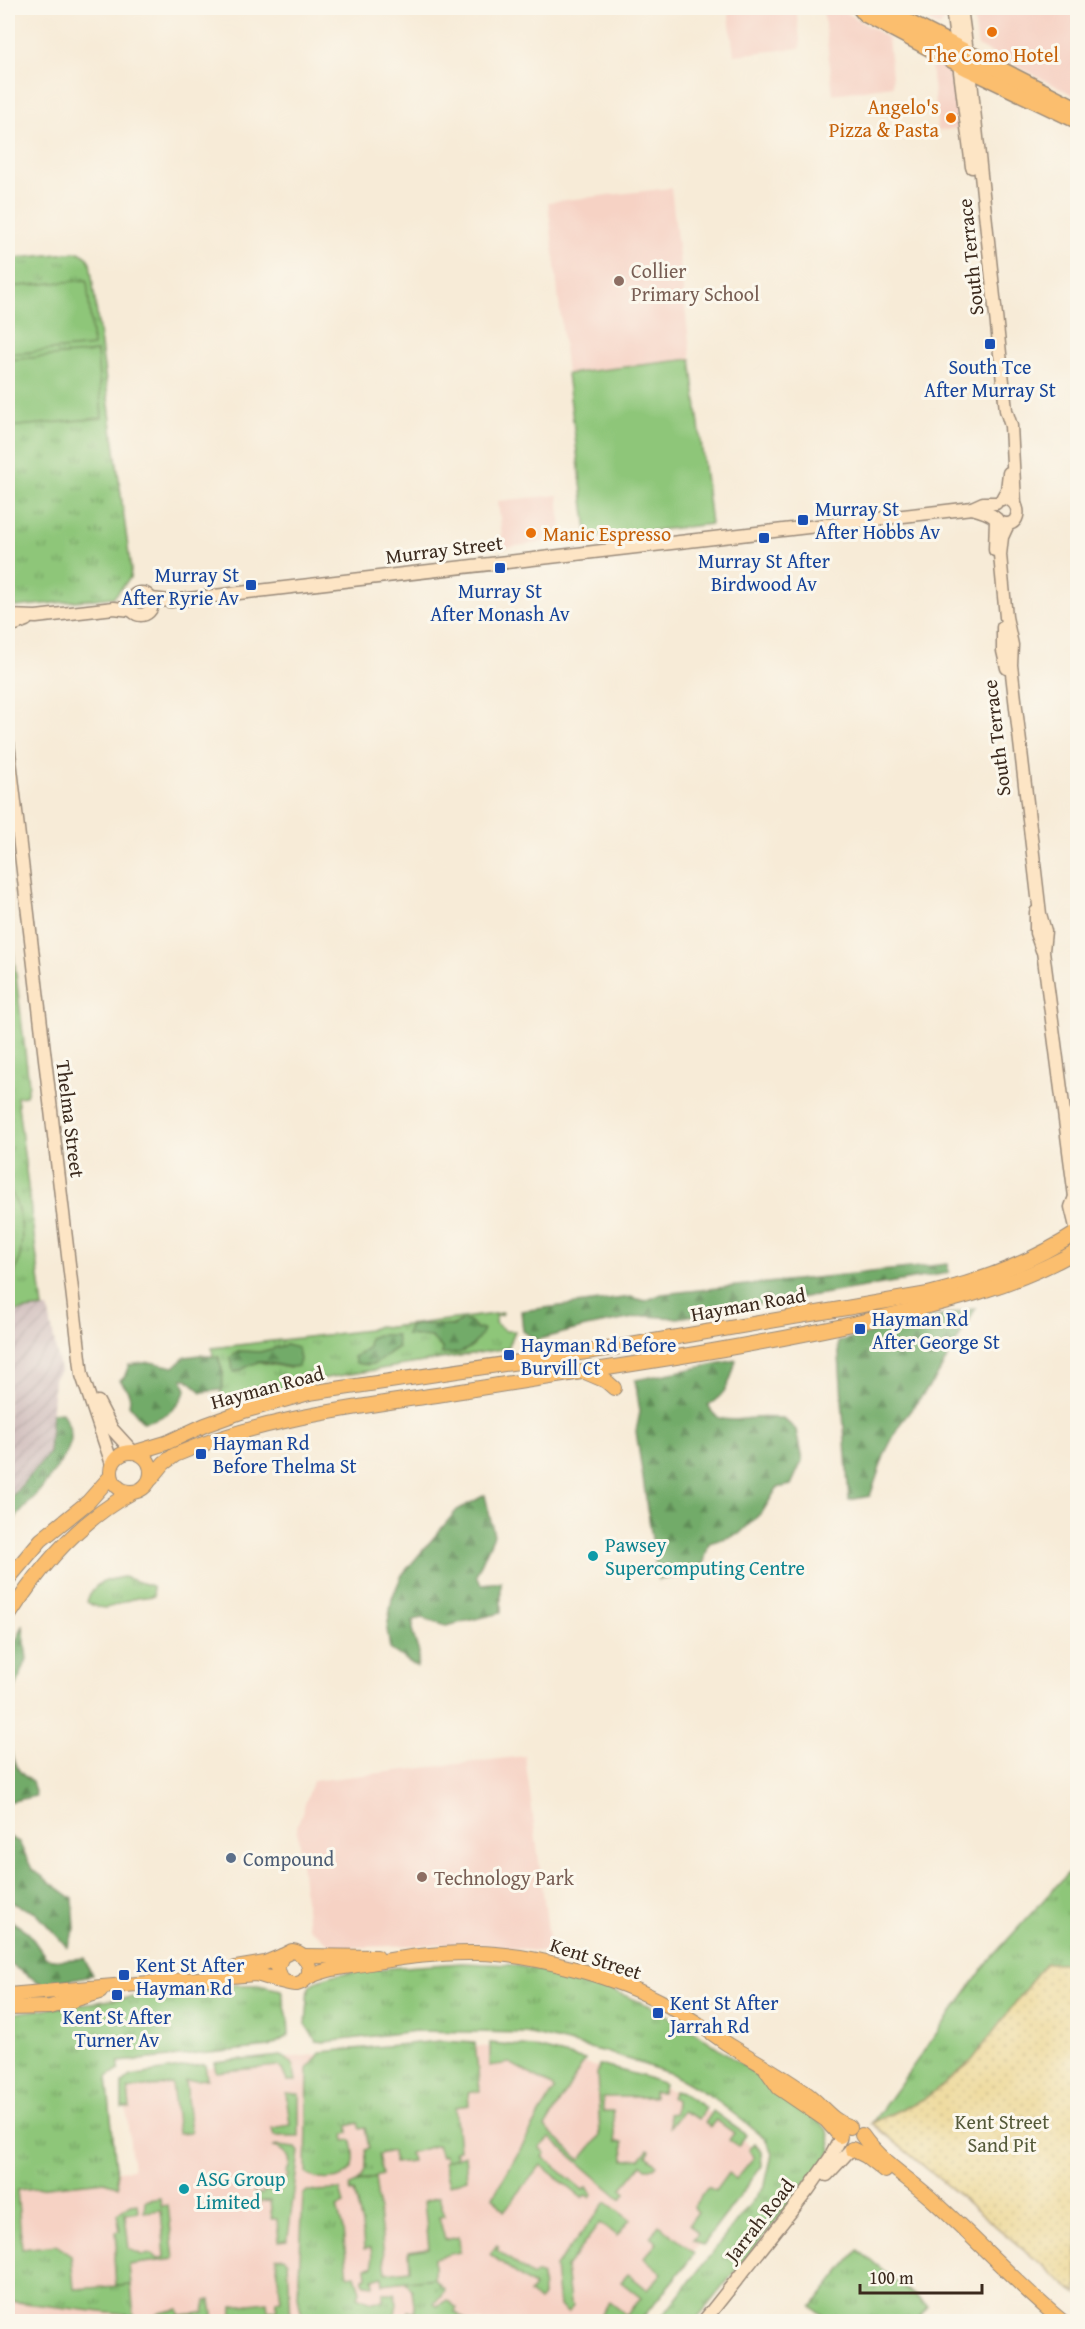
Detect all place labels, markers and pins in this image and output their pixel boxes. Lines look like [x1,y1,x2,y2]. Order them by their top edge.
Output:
marker: The Como Hotel [985,25,999,39]
place label: The Como Hotel [925,40,1059,69]
place label: Angelo's Pizza & Pasta [829,92,940,144]
marker: Angelo's Pizza & Pasta [944,111,958,125]
place label: Collier Primary School [631,256,760,308]
marker: Collier Primary School [612,274,626,288]
marker: South Tce After Murray St [983,337,997,351]
place label: South Tce After Murray St [924,352,1056,404]
place label: Murray St After Hobbs Av [815,494,940,546]
marker: Murray St After Hobbs Av [796,513,810,527]
place label: Manic Espresso [543,519,671,548]
marker: Manic Espresso [524,526,538,540]
marker: Murray St After Birdwood Av [757,531,771,545]
place label: Murray St After Birdwood Av [698,546,830,598]
place label: Murray St After Ryrie Av [121,560,239,612]
marker: Murray St After Monash Av [493,561,507,575]
place label: Murray St After Monash Av [430,576,570,628]
marker: Murray St After Ryrie Av [244,578,258,592]
place label: Hayman Rd After George St [872,1304,1000,1356]
marker: Hayman Rd After George St [853,1322,867,1336]
place label: Hayman Rd Before Burvill Ct [521,1330,676,1382]
marker: Hayman Rd Before Burvill Ct [502,1348,516,1362]
place label: Hayman Rd Before Thelma St [213,1428,357,1480]
marker: Hayman Rd Before Thelma St [194,1447,208,1461]
place label: Pawsey Supercomputing Centre [605,1530,805,1582]
marker: Pawsey Supercomputing Centre [586,1549,600,1563]
place label: Compound [243,1844,334,1873]
marker: Compound [224,1851,238,1865]
place label: Technology Park [434,1863,575,1892]
marker: Technology Park [415,1870,429,1884]
place label: Kent St After Hayman Rd [136,1950,244,2002]
marker: Kent St After Hayman Rd [117,1968,131,1982]
marker: Kent St After Turner Av [110,1988,124,2002]
place label: Kent St After Jarrah Rd [667,1988,778,2040]
place label: Kent St After Turner Av [63,2002,171,2054]
marker: Kent St After Jarrah Rd [651,2006,665,2020]
place label: ASG Group Limited [196,2164,286,2216]
marker: ASG Group Limited [177,2182,191,2196]

